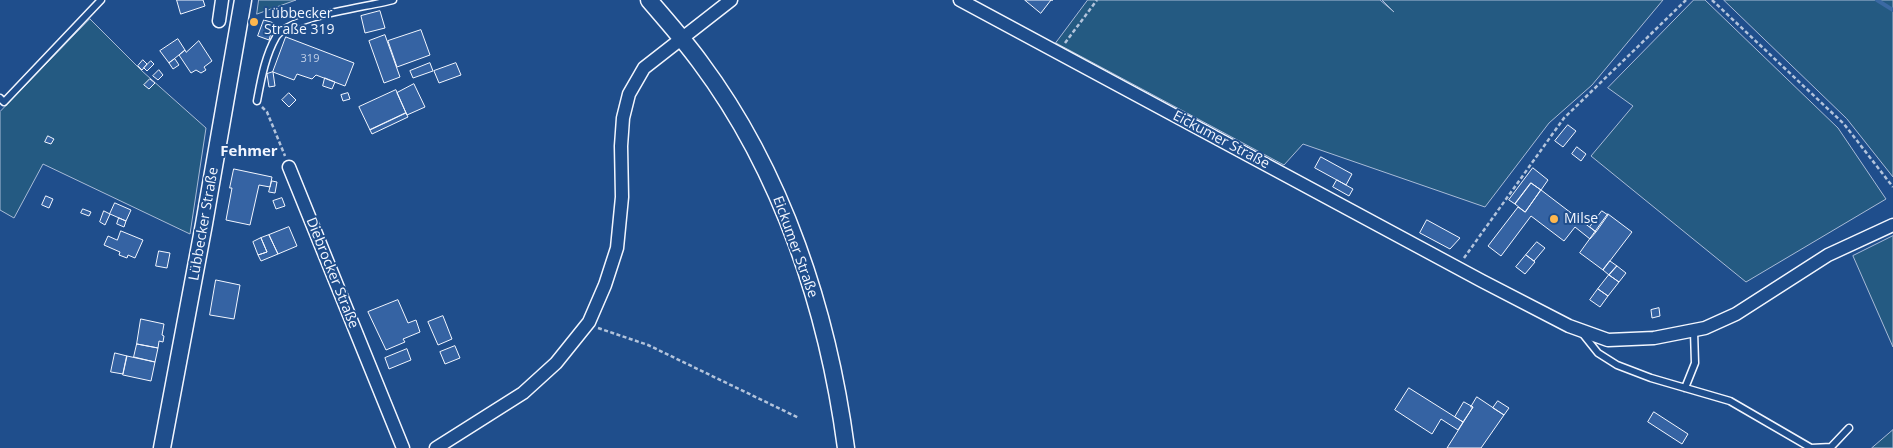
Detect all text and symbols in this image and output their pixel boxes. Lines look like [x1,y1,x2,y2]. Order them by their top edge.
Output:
place label: Lübbecker Straße 319 [264,6,334,38]
marker: Lübbecker Straße 319 [248,16,260,28]
house number: 319 [301,52,319,66]
street label: Eickumer Straße [1170,107,1272,173]
district label: Fehmer [220,143,278,161]
street label: Lübbecker Straße [186,166,222,282]
street label: Eickumer Straße [769,194,821,300]
place label: Milse [1564,211,1598,227]
marker: Milse [1548,213,1560,225]
street label: Diebrocker Straße [302,215,362,331]

